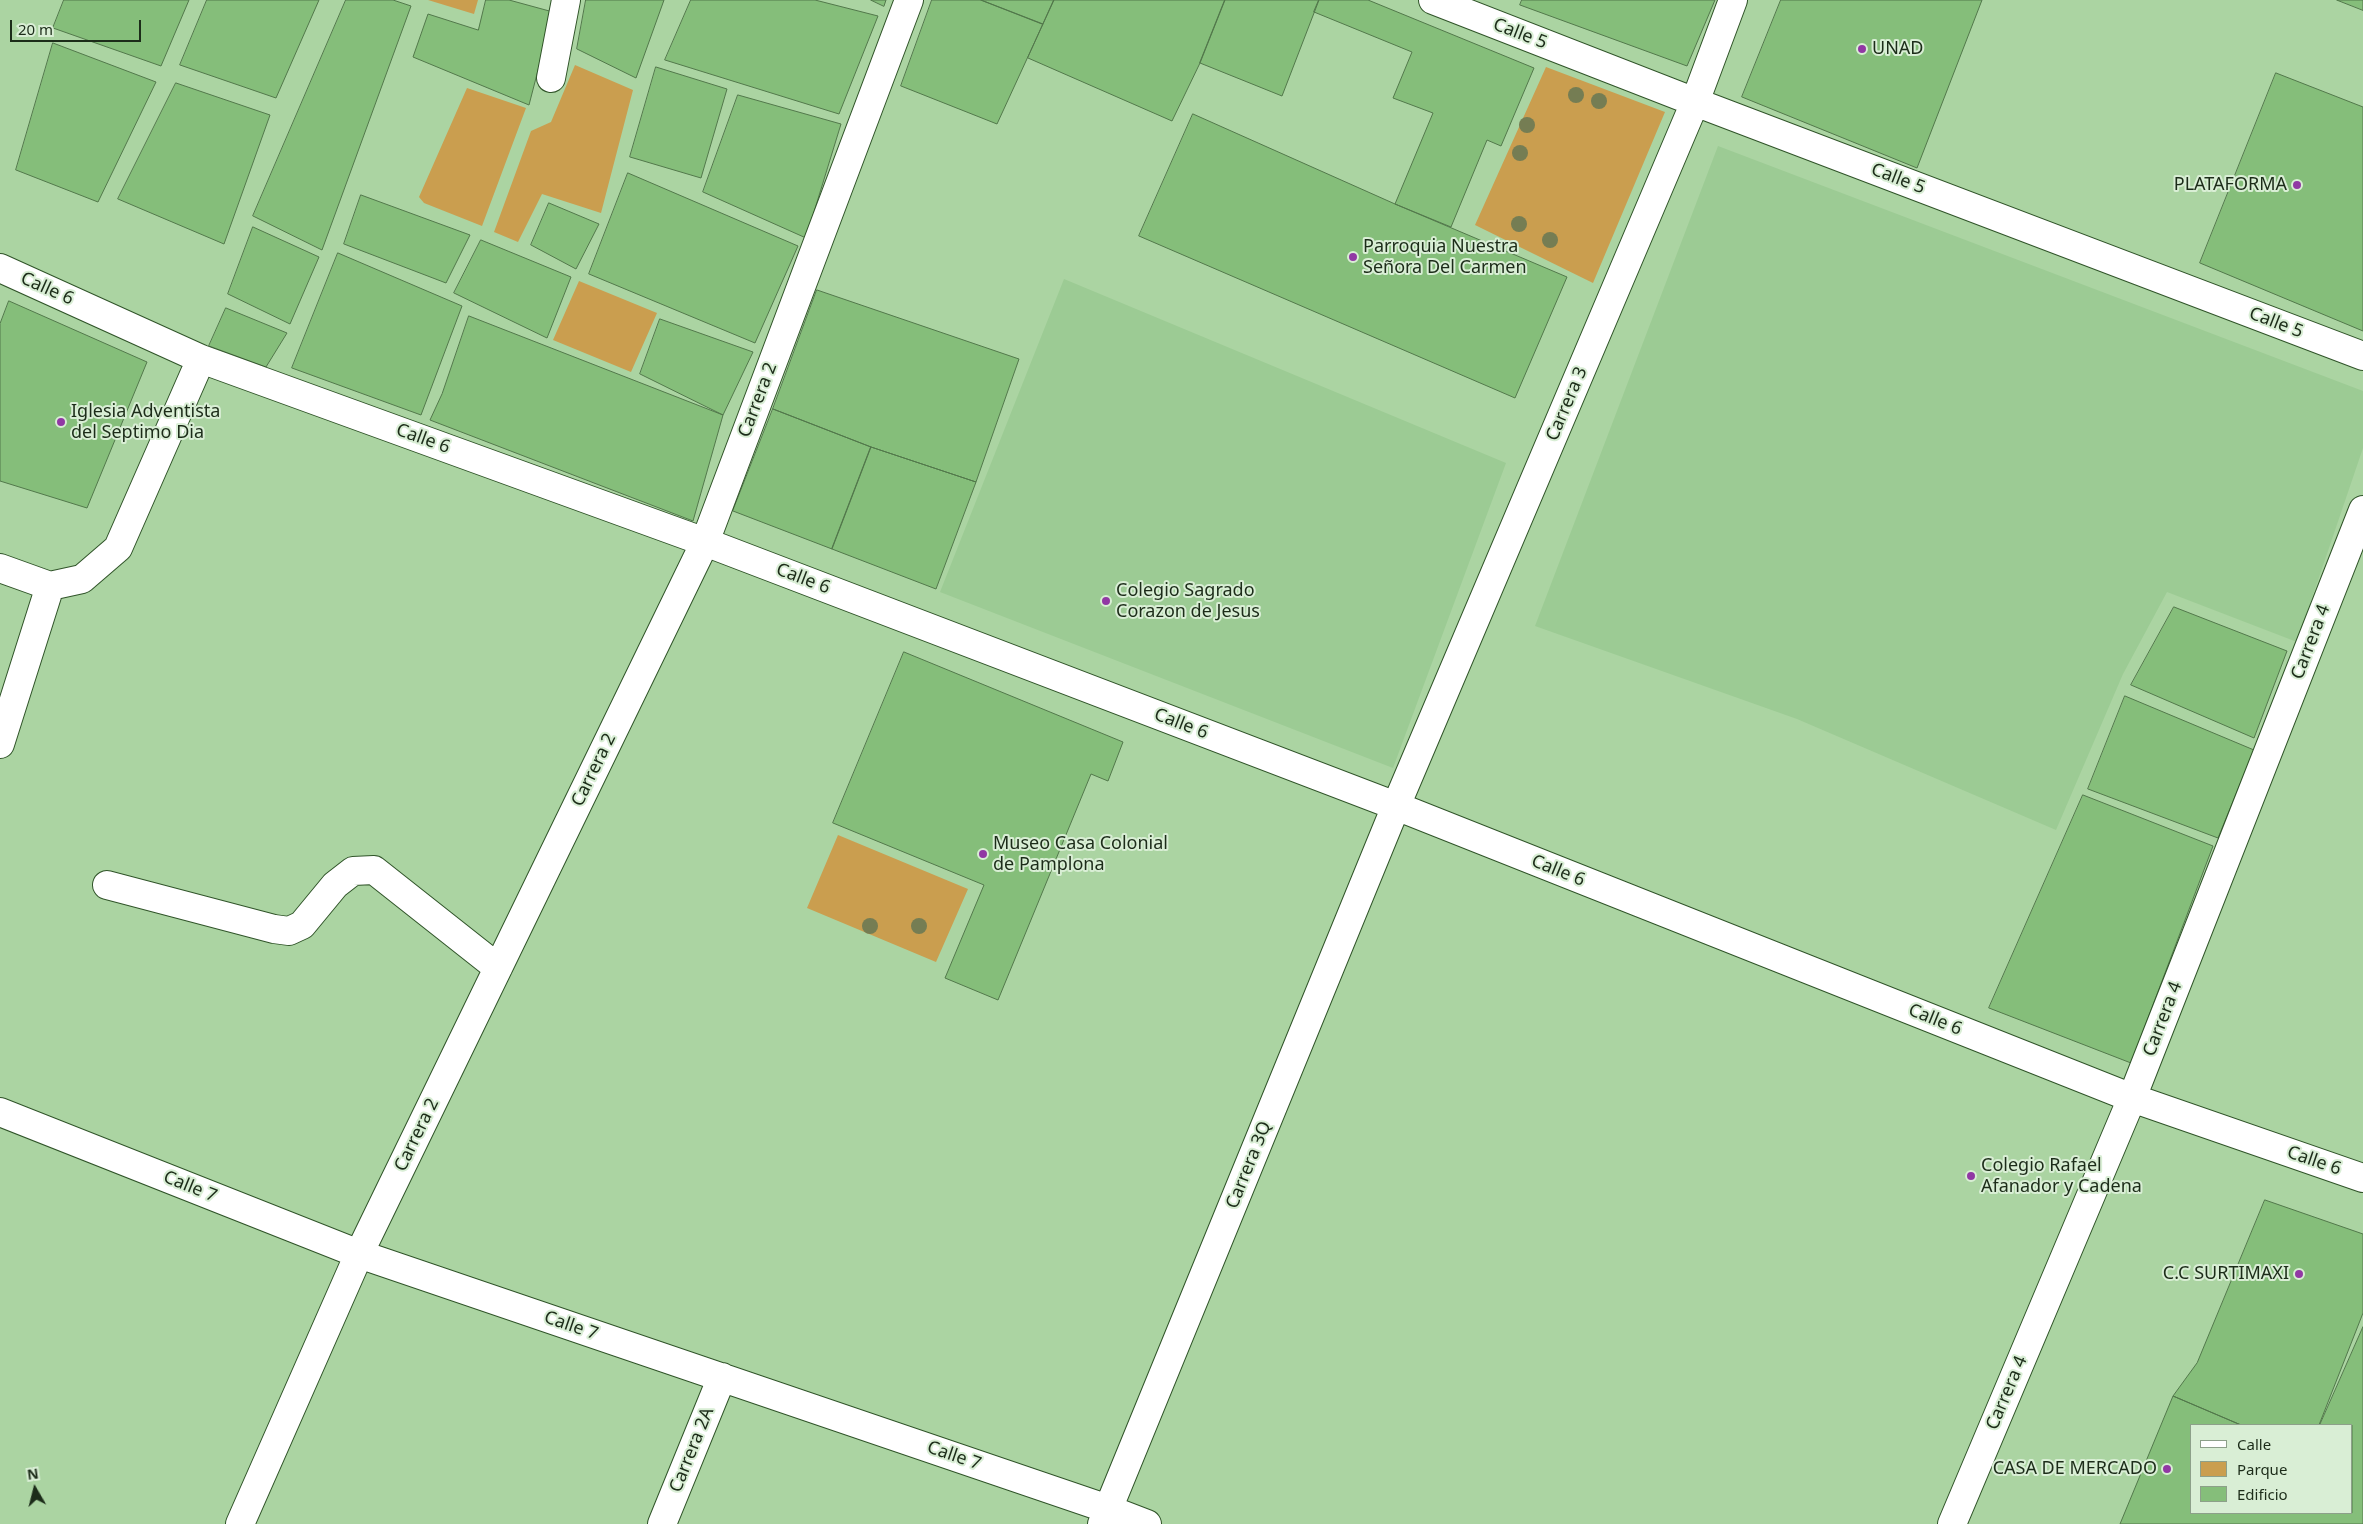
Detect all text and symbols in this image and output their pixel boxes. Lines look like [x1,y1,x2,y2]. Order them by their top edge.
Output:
scale bar [12,10,144,42]
street label: Calle 5 [1490,14,1550,54]
text: 20 m [18,19,53,39]
place label: UNAD [1872,38,1923,60]
marker: UNAD [1856,43,1868,55]
street label: Calle 5 [1868,159,1928,199]
place label: PLATAFORMA [2174,174,2287,196]
marker: PLATAFORMA [2291,179,2303,191]
place label: Parroquia Nuestra Señora Del Carmen [1363,236,1527,278]
marker: Parroquia Nuestra Señora Del Carmen [1347,251,1359,263]
street label: Calle 6 [17,268,77,310]
street label: Calle 5 [2246,303,2306,343]
street label: Carrera 2 [734,360,782,440]
street label: Carrera 3 [1542,364,1592,444]
place label: Iglesia Adventista del Septimo Dia [71,401,220,444]
marker: Iglesia Adventista del Septimo Dia [55,416,67,428]
street label: Calle 6 [393,419,453,459]
street label: Calle 6 [773,559,833,599]
place label: Colegio Sagrado Corazon de Jesus [1116,580,1260,622]
marker: Colegio Sagrado Corazon de Jesus [1100,595,1112,607]
street label: Carrera 4 [2287,602,2335,682]
street label: Calle 6 [1151,704,1211,744]
street label: Carrera 2 [567,730,621,810]
place label: Museo Casa Colonial de Pamplona [993,833,1168,876]
marker: Museo Casa Colonial de Pamplona [977,848,989,860]
street label: Calle 6 [1528,851,1588,891]
street label: Carrera 4 [2139,979,2187,1059]
street label: Calle 6 [1905,1000,1965,1040]
street label: Carrera 2 [390,1095,444,1175]
street label: Carrera 3Q [1222,1118,1276,1212]
street label: Calle 6 [2284,1142,2344,1180]
place label: Colegio Rafael Afanador y Cadena [1981,1155,2142,1198]
street label: Calle 7 [160,1167,220,1207]
marker: Colegio Rafael Afanador y Cadena [1965,1170,1977,1182]
place label: C.C SURTIMAXI [2163,1263,2289,1285]
marker: C.C SURTIMAXI [2293,1268,2305,1280]
street label: Calle 7 [541,1307,601,1345]
street label: Carrera 4 [1982,1353,2032,1433]
street label: Carrera 2A [665,1404,719,1496]
legend [2190,1424,2353,1514]
text: Calle [2237,1434,2271,1454]
street label: Calle 7 [924,1437,984,1475]
place label: CASA DE MERCADO [1993,1458,2157,1480]
text: Parque [2237,1459,2287,1479]
text: N [26,1463,40,1484]
marker: CASA DE MERCADO [2161,1463,2173,1475]
north arrow [10,1464,60,1514]
text: Edificio [2237,1484,2288,1504]

